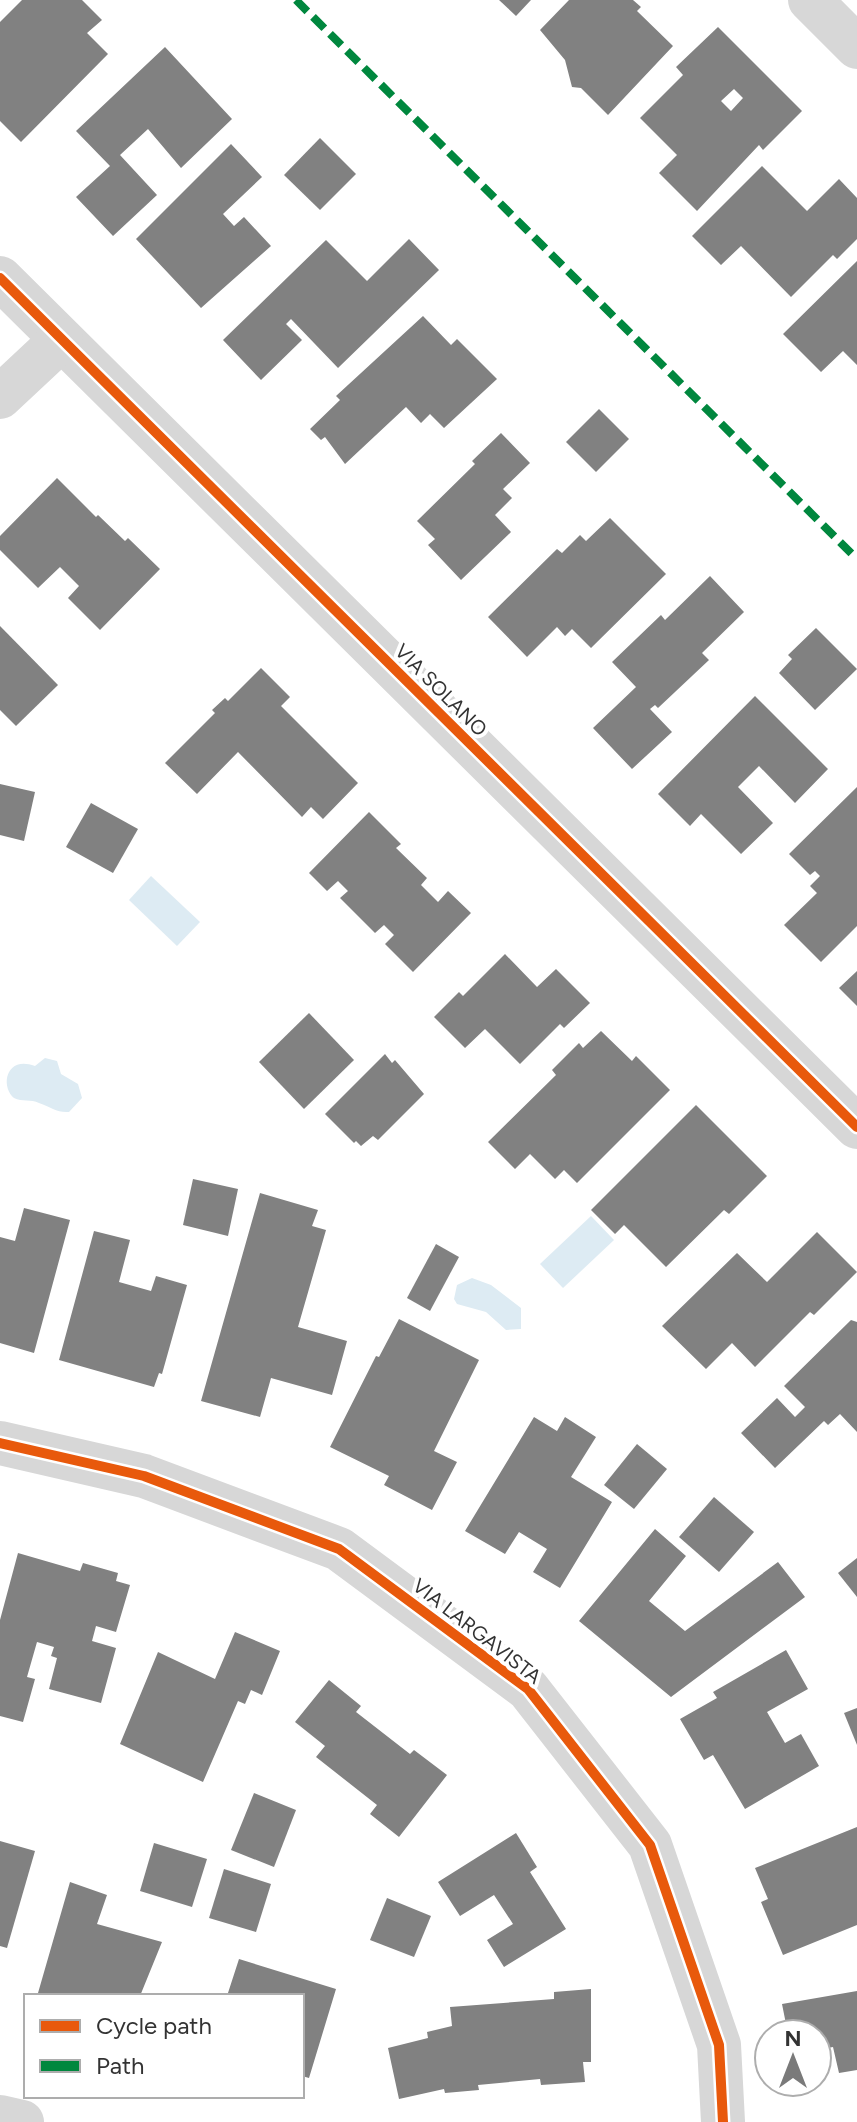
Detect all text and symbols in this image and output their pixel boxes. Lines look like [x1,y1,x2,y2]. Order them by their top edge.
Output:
street label: VIA SOLANO [390,639,492,741]
street label: VIA LARGAVISTA [408,1573,547,1689]
legend [24,1994,304,2098]
text: Cycle path [96,2011,212,2040]
north arrow [753,2018,833,2098]
text: N [784,2025,802,2052]
text: Path [96,2051,144,2080]

